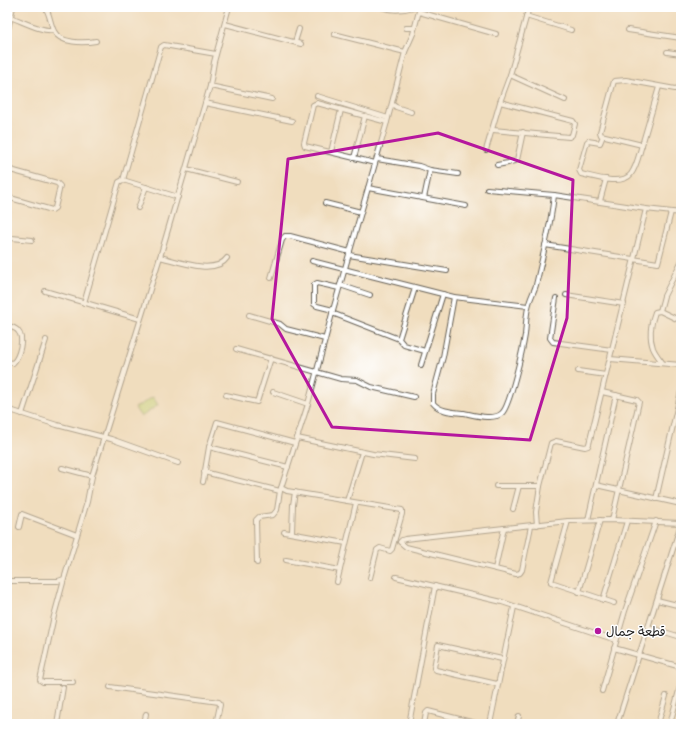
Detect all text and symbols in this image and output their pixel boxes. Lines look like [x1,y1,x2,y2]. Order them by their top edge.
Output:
place label: قطعة جمال [606,624,666,643]
marker: قطعة جمال [593,626,603,636]

